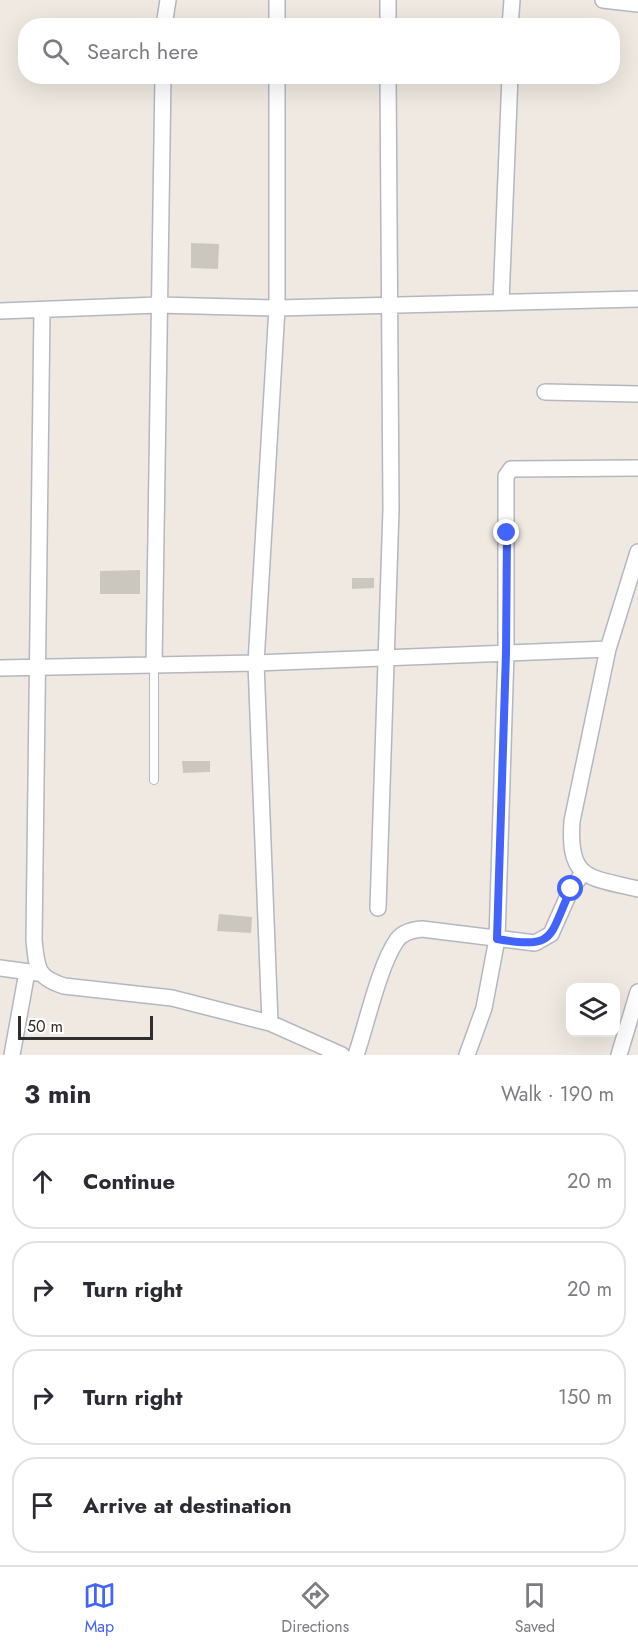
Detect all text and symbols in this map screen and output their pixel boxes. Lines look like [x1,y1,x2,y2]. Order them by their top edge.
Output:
search box [18,18,620,84]
icon: search [39,35,72,68]
text: Search here [87,35,198,67]
route end [493,519,519,545]
route start [557,875,583,901]
map controls [566,983,620,1037]
button: layers [566,983,620,1037]
scale bar [18,1013,153,1040]
text: 50 m [27,1015,63,1038]
text: 3 min [24,1075,91,1113]
text: Walk · 190 m [501,1080,614,1109]
icon: ahead [26,1165,59,1198]
text: Continue [83,1165,175,1197]
text: 20 m [567,1167,612,1196]
icon: right [26,1273,59,1306]
text: Turn right [83,1273,183,1305]
text: 20 m [567,1275,612,1304]
icon: right [26,1381,59,1414]
text: Turn right [83,1381,183,1413]
text: 150 m [558,1383,612,1412]
icon: arrive [26,1489,59,1522]
text: Arrive at destination [83,1489,292,1521]
tab: Map [83,1579,116,1638]
tab: Directions [281,1579,349,1638]
tab: Saved [515,1579,555,1638]

